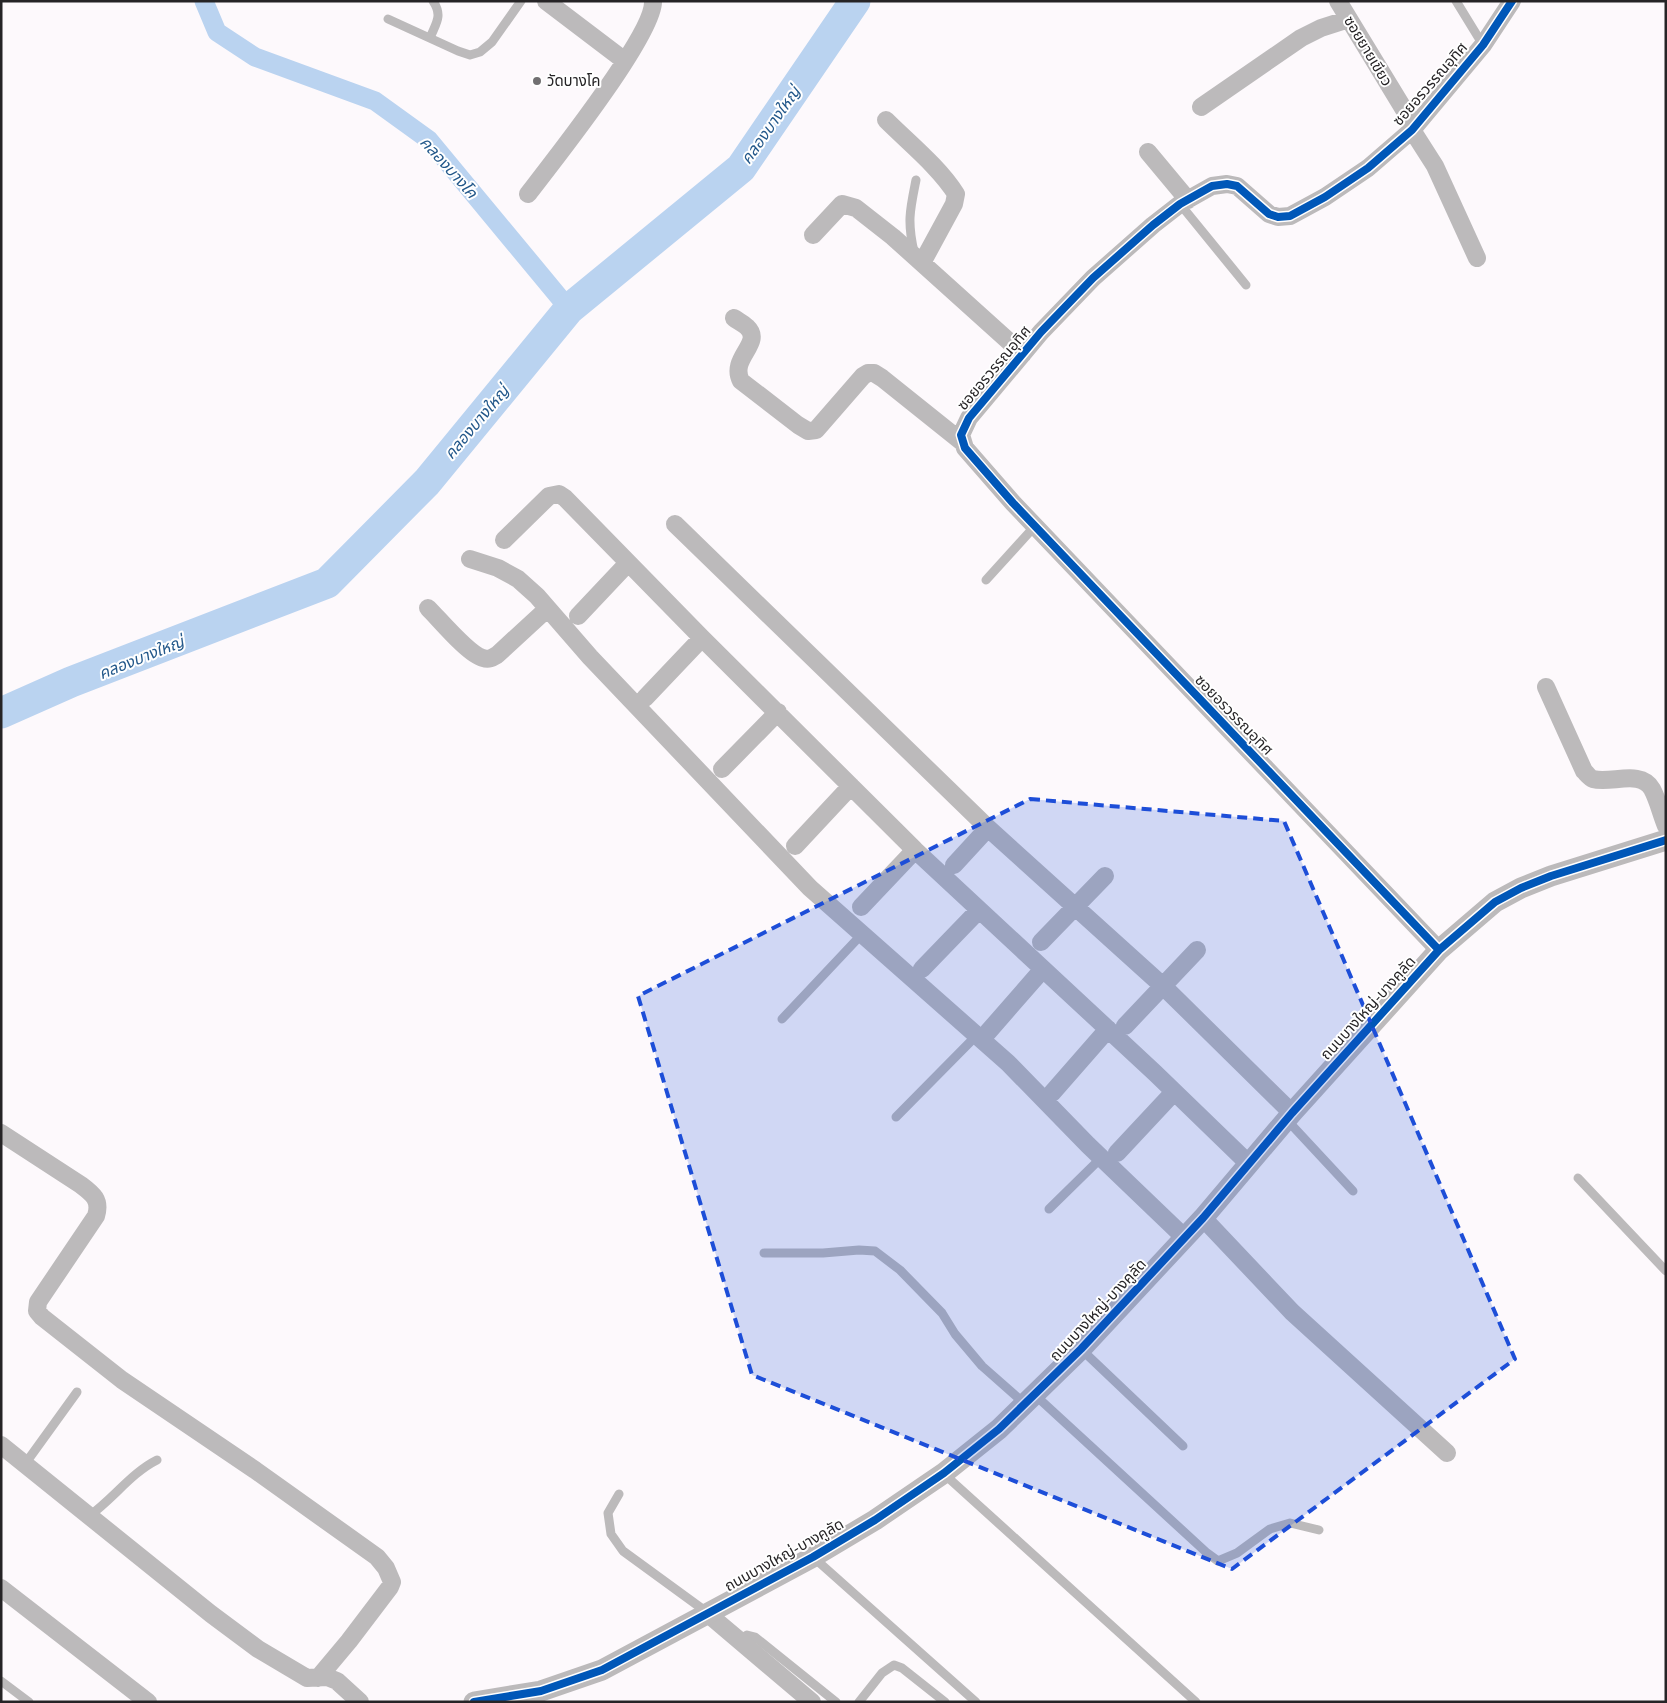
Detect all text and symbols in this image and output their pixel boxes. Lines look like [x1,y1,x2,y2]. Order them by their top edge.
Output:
street label: ซอยยายเขียว [1341,13,1396,89]
street label: ซอยอรวรรณอุทิศ [1389,39,1471,129]
place label: วัดบางโค [547,72,601,89]
marker: วัดบางโค [531,75,543,87]
water label: คลองบางใหญ่ [737,81,805,168]
water label: คลองบางโค [416,133,482,203]
street label: ซอยอรวรรณอุทิศ [953,322,1035,414]
water label: คลองบางใหญ่ [440,380,514,463]
water label: คลองบางใหญ่ [96,631,188,683]
street label: ซอยอรวรรณอุทิศ [1191,671,1277,759]
street label: ถนนบางใหญ่-บางคูลัด [1317,952,1419,1064]
street label: ถนนบางใหญ่-บางคูลัด [1046,1255,1150,1365]
street label: ถนนบางใหญ่-บางคูลัด [721,1515,847,1595]

